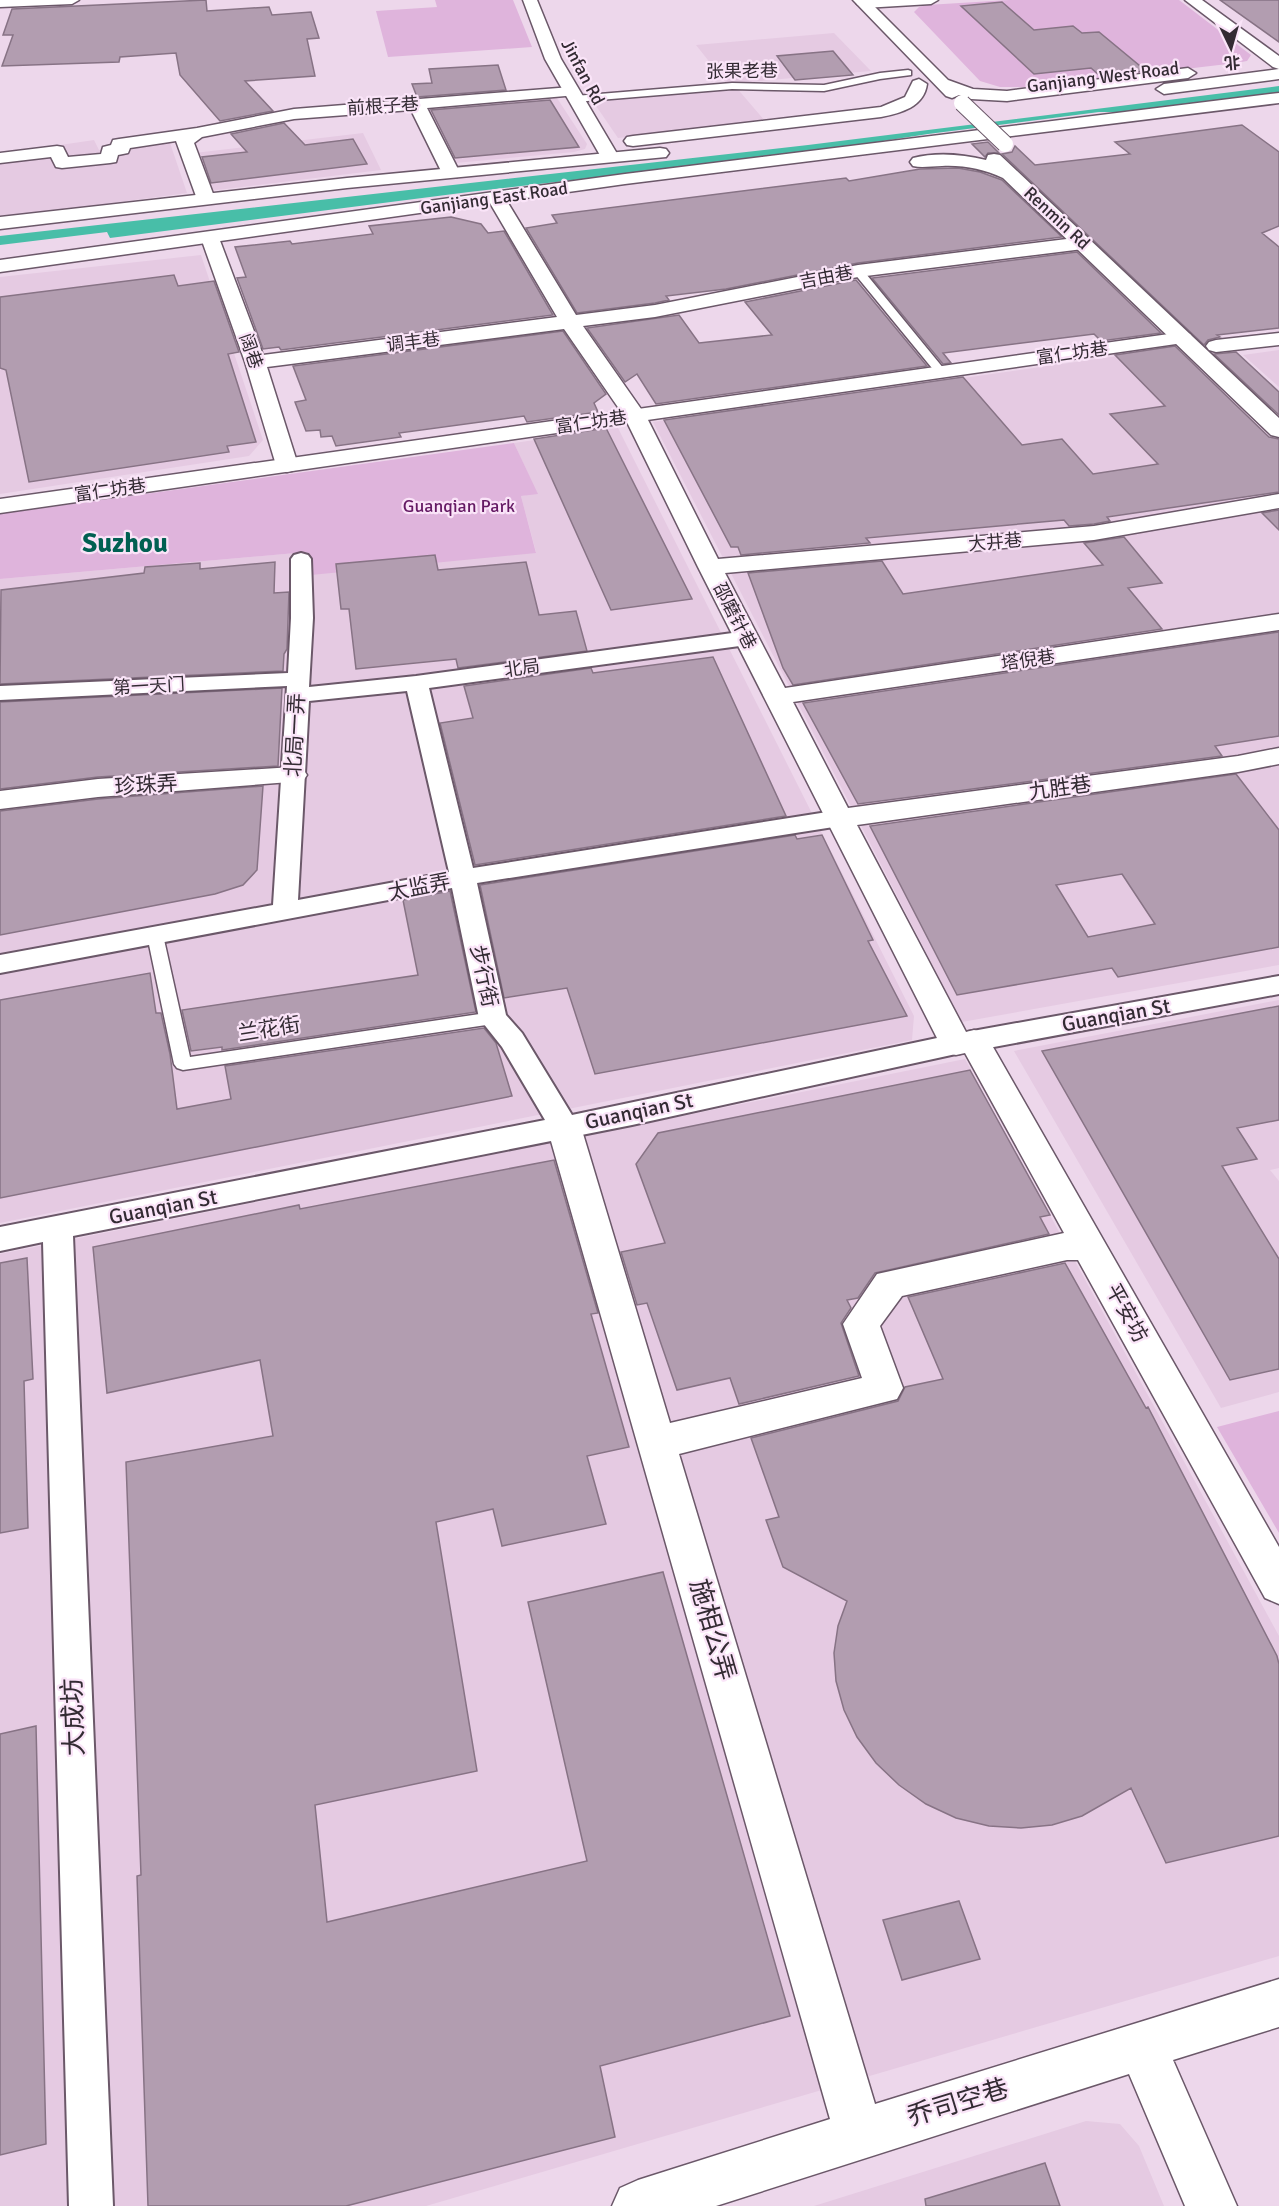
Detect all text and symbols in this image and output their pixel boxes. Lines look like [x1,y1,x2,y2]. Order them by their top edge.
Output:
north arrow [1201,18,1261,78]
street label: Jinfan Rd [556,35,610,109]
text: 北 [1223,51,1241,73]
street label: Ganjiang West Road [1026,57,1180,97]
street label: 张果老巷 [706,59,778,83]
street label: 前根子巷 [346,93,420,119]
street label: Ganjiang East Road [419,177,569,219]
street label: Renmin Rd [1019,182,1095,254]
street label: 吉由巷 [797,261,855,293]
street label: 调丰巷 [385,328,441,356]
street label: 阔巷 [235,330,267,372]
street label: 富仁坊巷 [1035,337,1109,369]
street label: 富仁坊巷 [554,406,628,438]
street label: 富仁坊巷 [73,474,147,506]
park label: Guanqian Park [403,495,515,517]
district label: Suzhou [82,527,168,560]
street label: 大井巷 [967,529,1023,555]
street label: 邵磨针巷 [709,579,761,653]
street label: 塔倪巷 [1000,645,1056,675]
street label: 北局 [503,655,541,681]
street label: 第一天门 [112,673,186,699]
street label: 北局一弄 [280,692,310,778]
street label: 珍珠弄 [114,770,178,800]
street label: 九胜巷 [1027,771,1093,805]
street label: 太监弄 [386,868,452,906]
street label: 步行街 [465,942,503,1010]
street label: Guanqian St [1060,993,1172,1037]
street label: 兰花街 [236,1011,302,1047]
street label: Guanqian St [583,1087,695,1135]
street label: Guanqian St [107,1184,219,1230]
street label: 平安坊 [1100,1279,1154,1347]
street label: 施相公弄 [682,1576,742,1684]
street label: 大成坊 [57,1677,91,1757]
street label: 乔司空巷 [904,2072,1012,2134]

